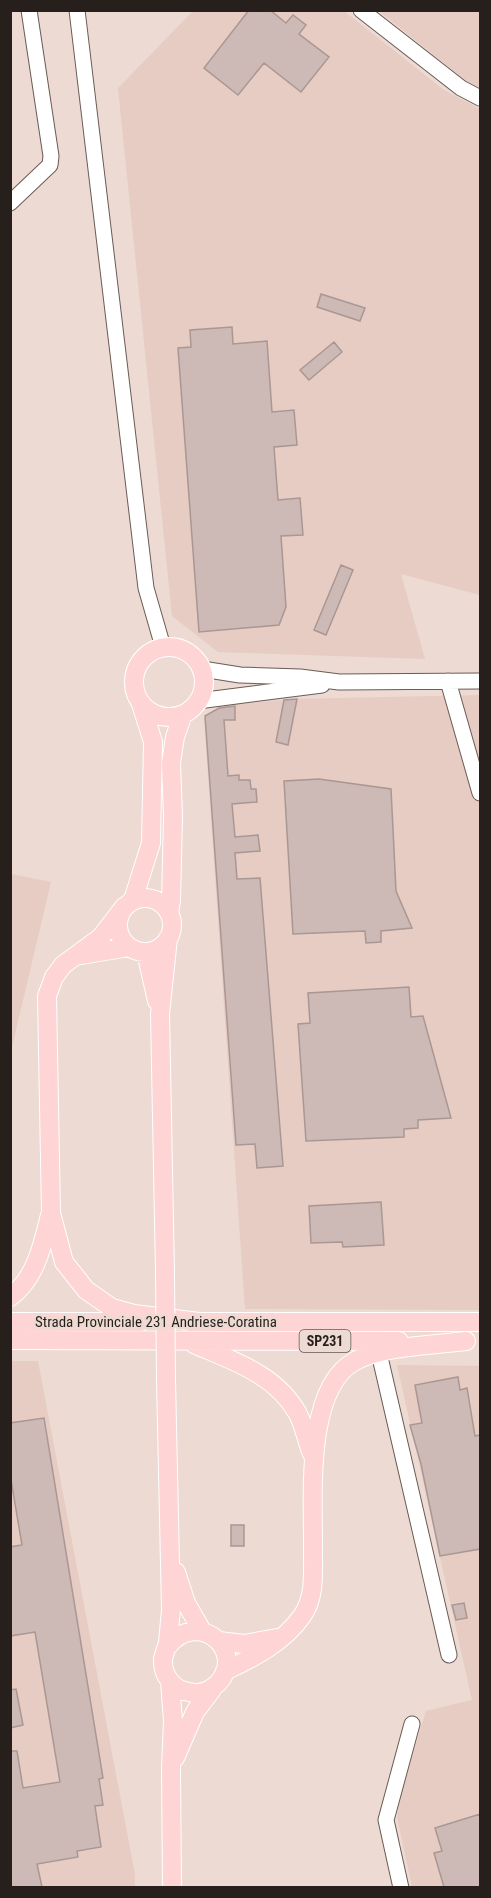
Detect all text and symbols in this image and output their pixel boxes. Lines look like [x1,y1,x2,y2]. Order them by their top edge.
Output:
street label: Strada Provinciale 231 Andriese-Coratina [35,1313,277,1331]
road number: SP231 [300,1330,350,1352]

